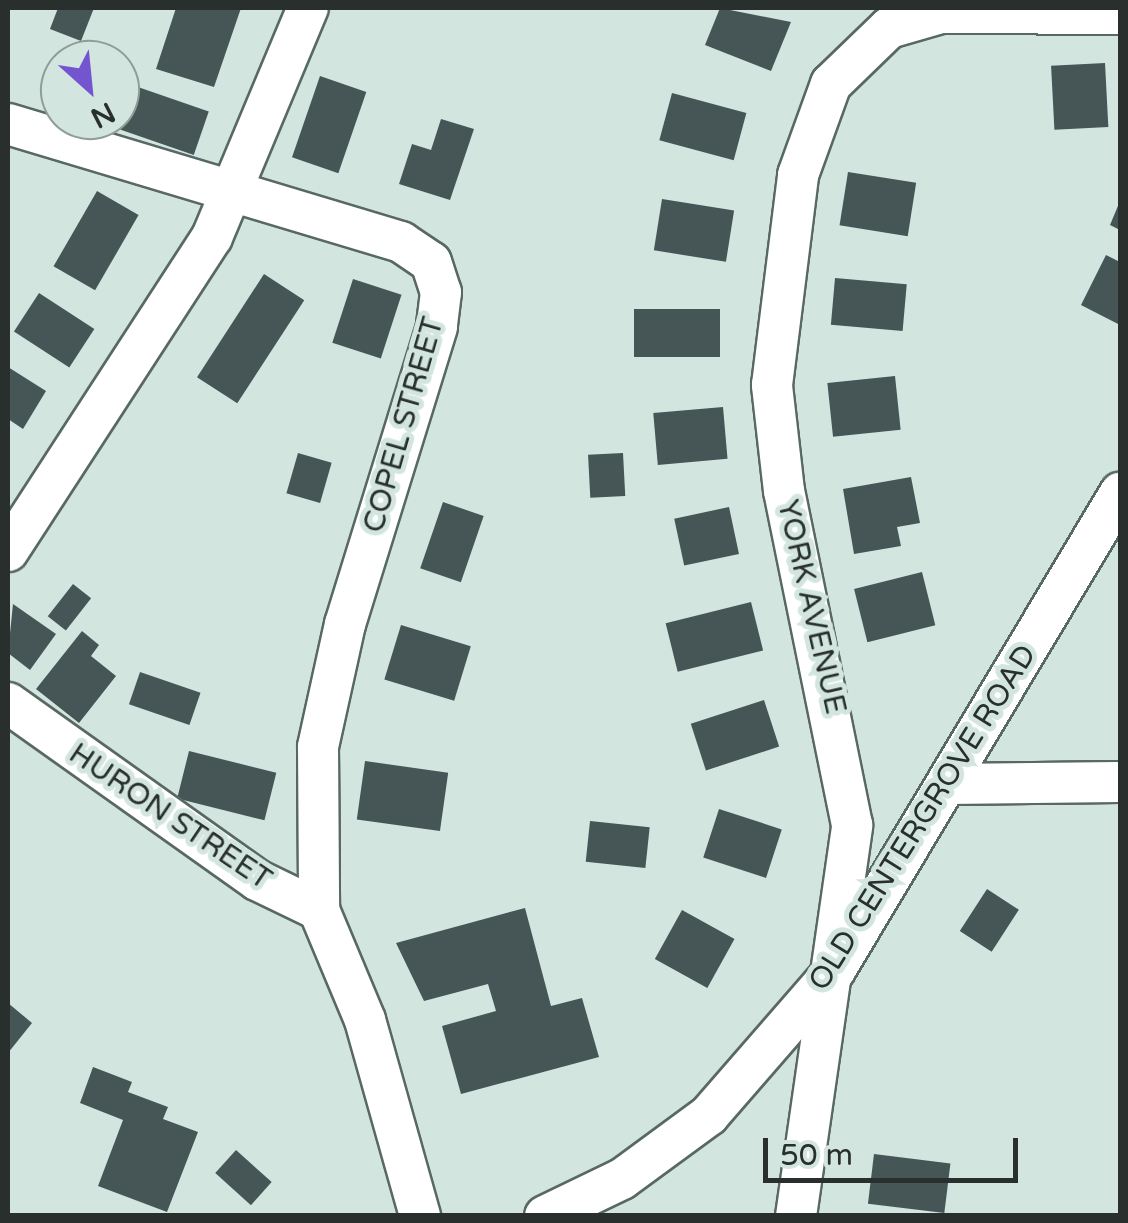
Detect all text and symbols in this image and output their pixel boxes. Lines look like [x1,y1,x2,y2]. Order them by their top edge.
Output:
north arrow [40,40,140,140]
text: N [85,95,120,135]
street label: COPEL STREET [356,313,452,537]
street label: YORK AVENUE [769,496,853,718]
street label: OLD CENTERGROVE ROAD [802,639,1044,997]
street label: HURON STREET [62,736,278,898]
scale bar [768,1118,1023,1180]
text: 50 m [780,1137,853,1174]

